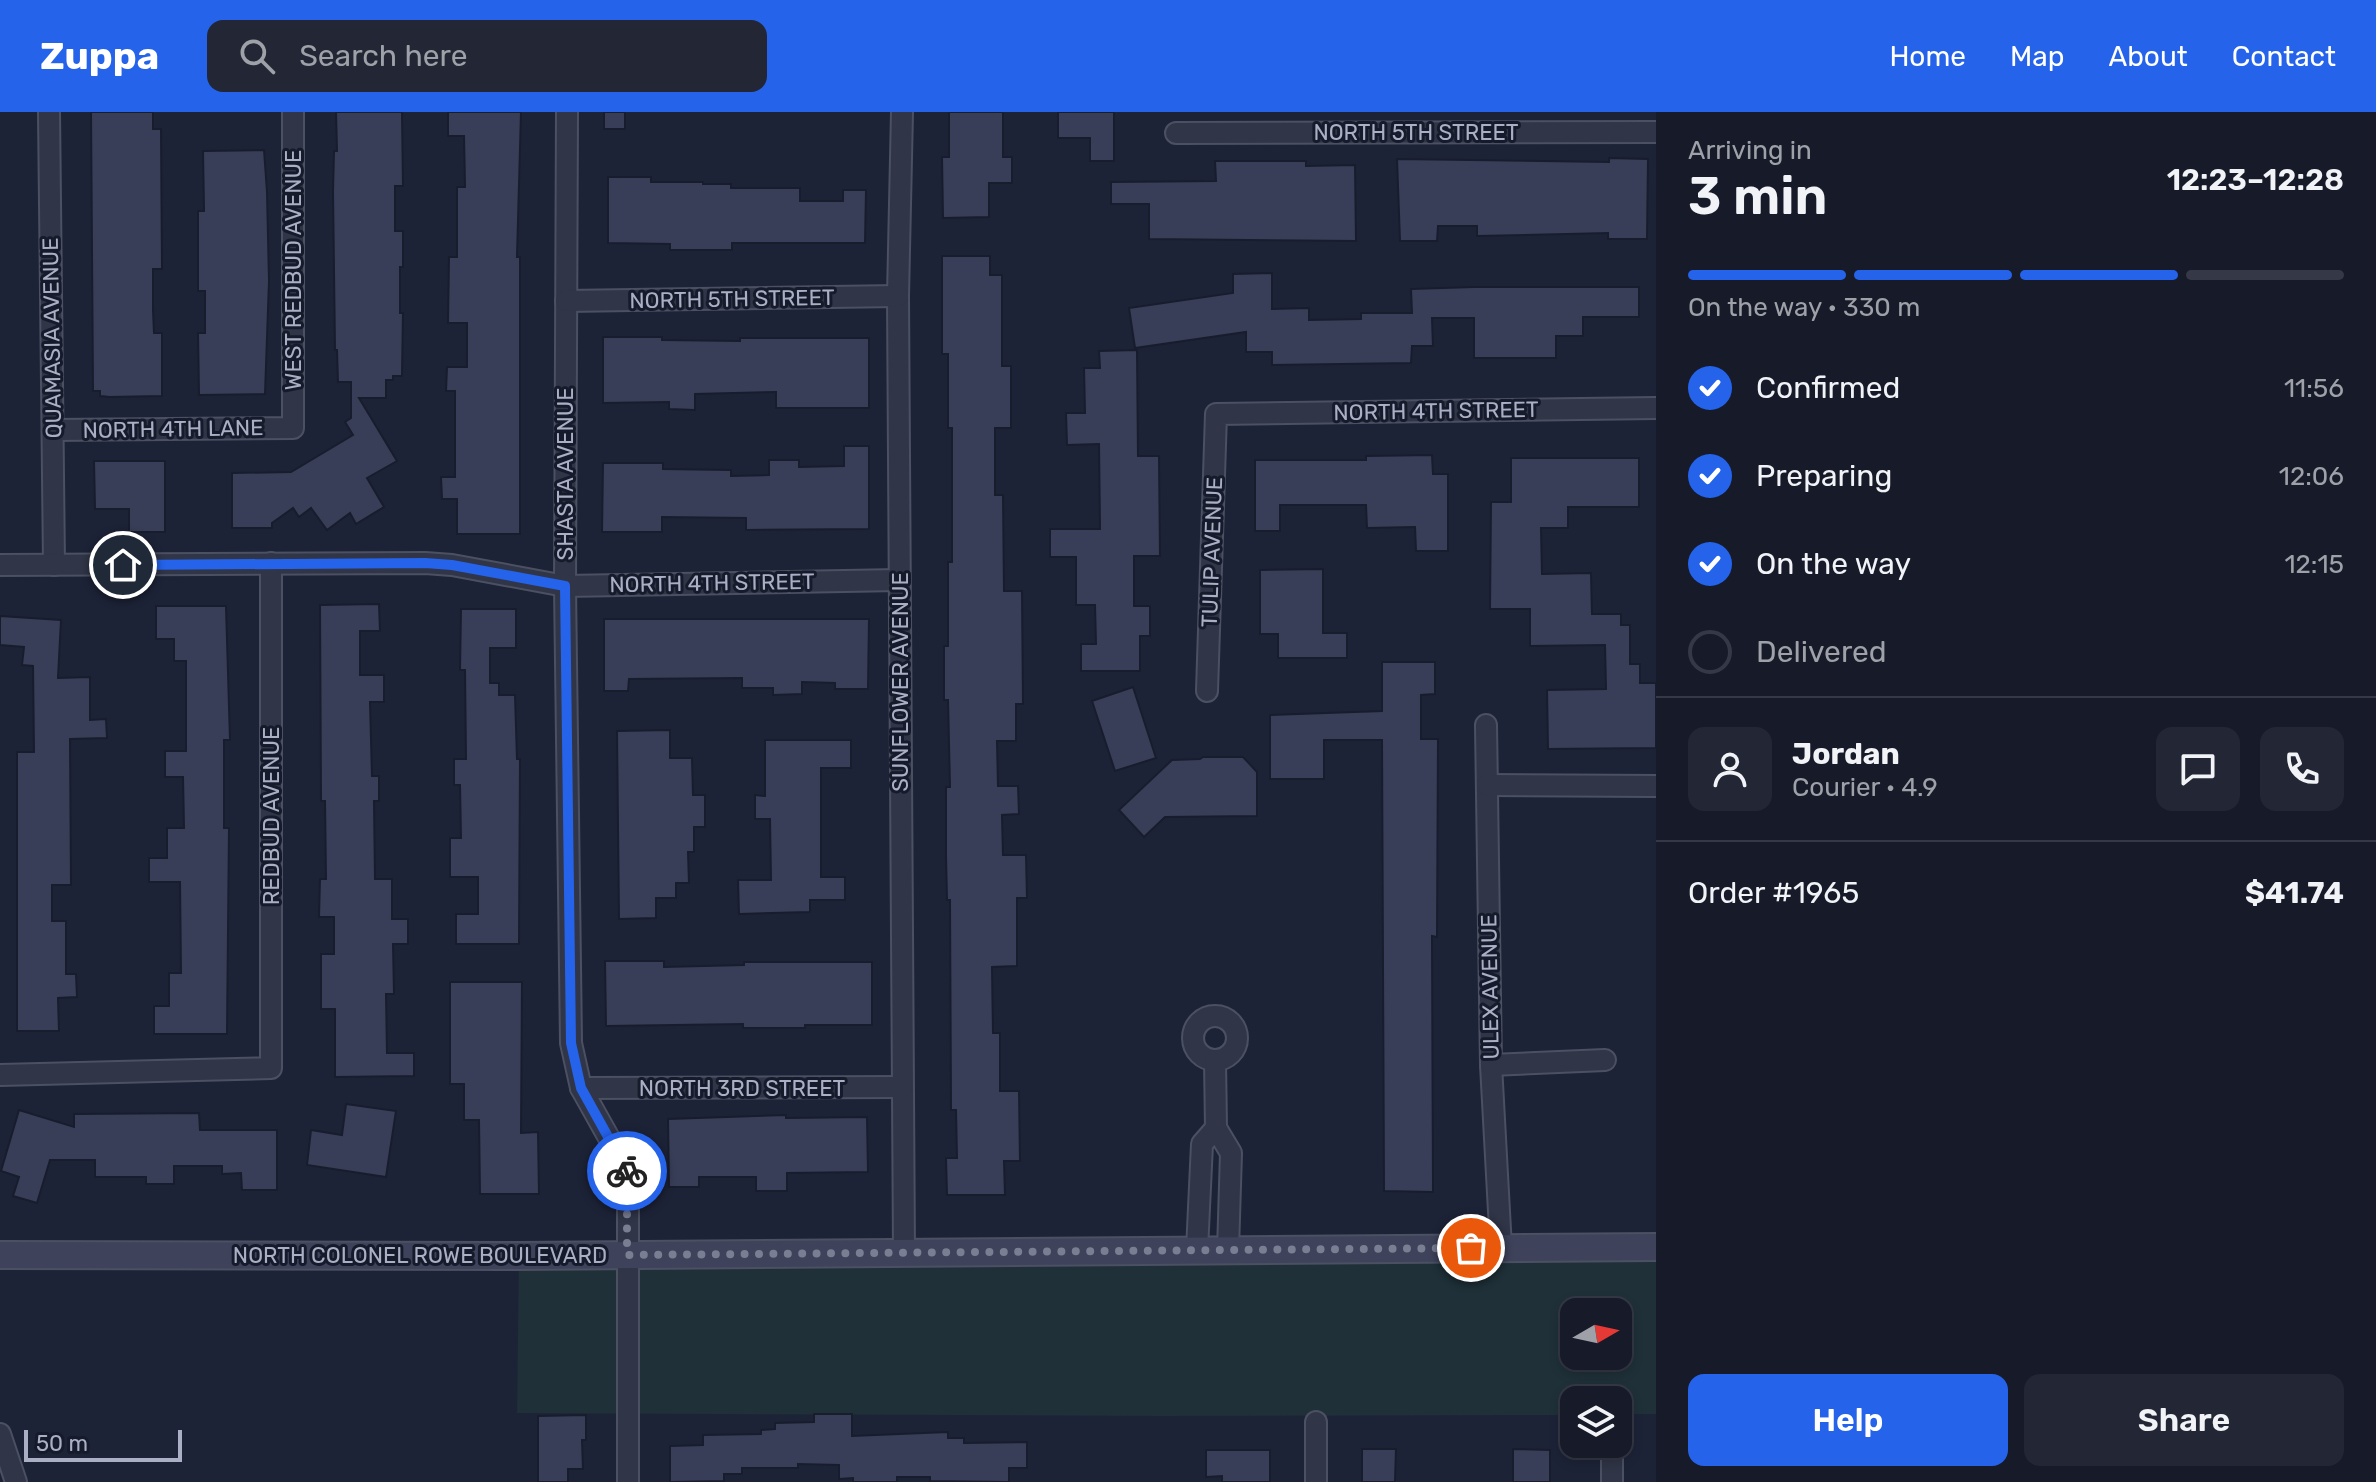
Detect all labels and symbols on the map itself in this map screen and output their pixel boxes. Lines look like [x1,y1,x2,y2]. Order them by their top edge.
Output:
street label: NORTH 5TH STREET [1313,119,1519,146]
street label: WEST REDBUD AVENUE [280,150,307,390]
street label: QUAMASIA AVENUE [37,237,67,439]
street label: NORTH 5TH STREET [629,284,835,314]
street label: SHASTA AVENUE [552,388,579,560]
street label: NORTH 4TH STREET [1333,396,1539,426]
street label: NORTH 4TH LANE [82,414,264,444]
street label: TULIP AVENUE [1196,476,1228,628]
pin [89,531,157,599]
street label: NORTH 4TH STREET [609,568,815,598]
street label: SUNFLOWER AVENUE [887,572,914,792]
street label: REDBUD AVENUE [258,727,285,905]
street label: ULEX AVENUE [1475,914,1505,1060]
street label: NORTH 3RD STREET [639,1075,845,1102]
courier [587,1131,667,1211]
pin [1437,1214,1505,1282]
street label: NORTH COLONEL ROWE BOULEVARD [233,1242,607,1269]
north arrow [1560,1298,1632,1370]
scale bar [24,1426,182,1462]

